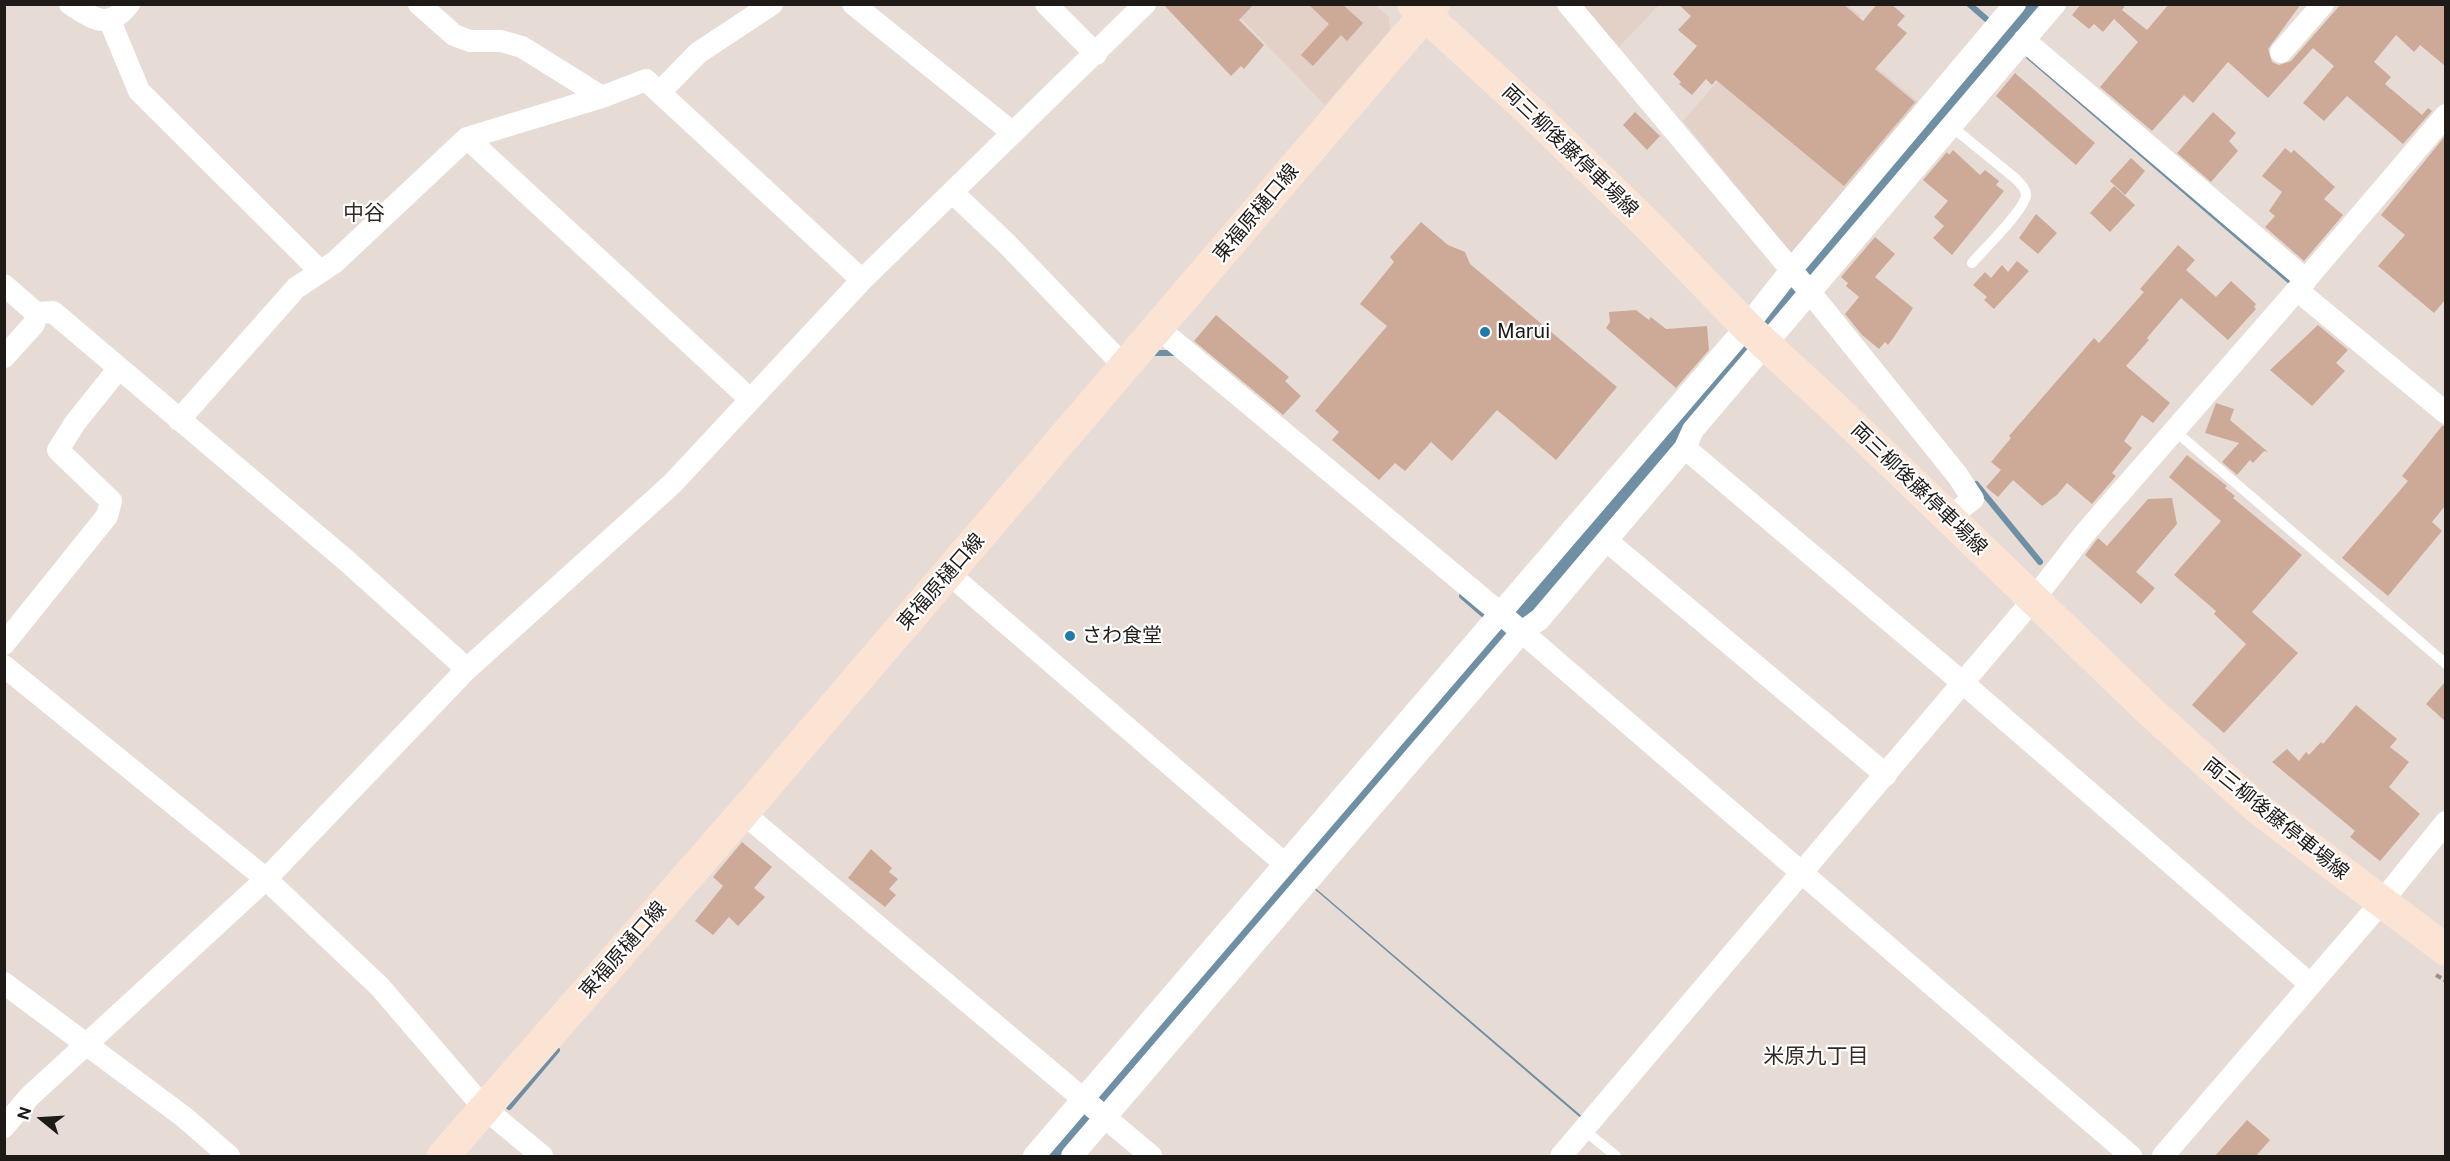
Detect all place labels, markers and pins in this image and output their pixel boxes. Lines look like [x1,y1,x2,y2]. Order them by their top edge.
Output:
place label: Marui [1497,320,1550,344]
marker: Marui [1478,325,1492,339]
place label: さわ食堂 [1082,624,1162,648]
marker: さわ食堂 [1063,629,1077,643]

